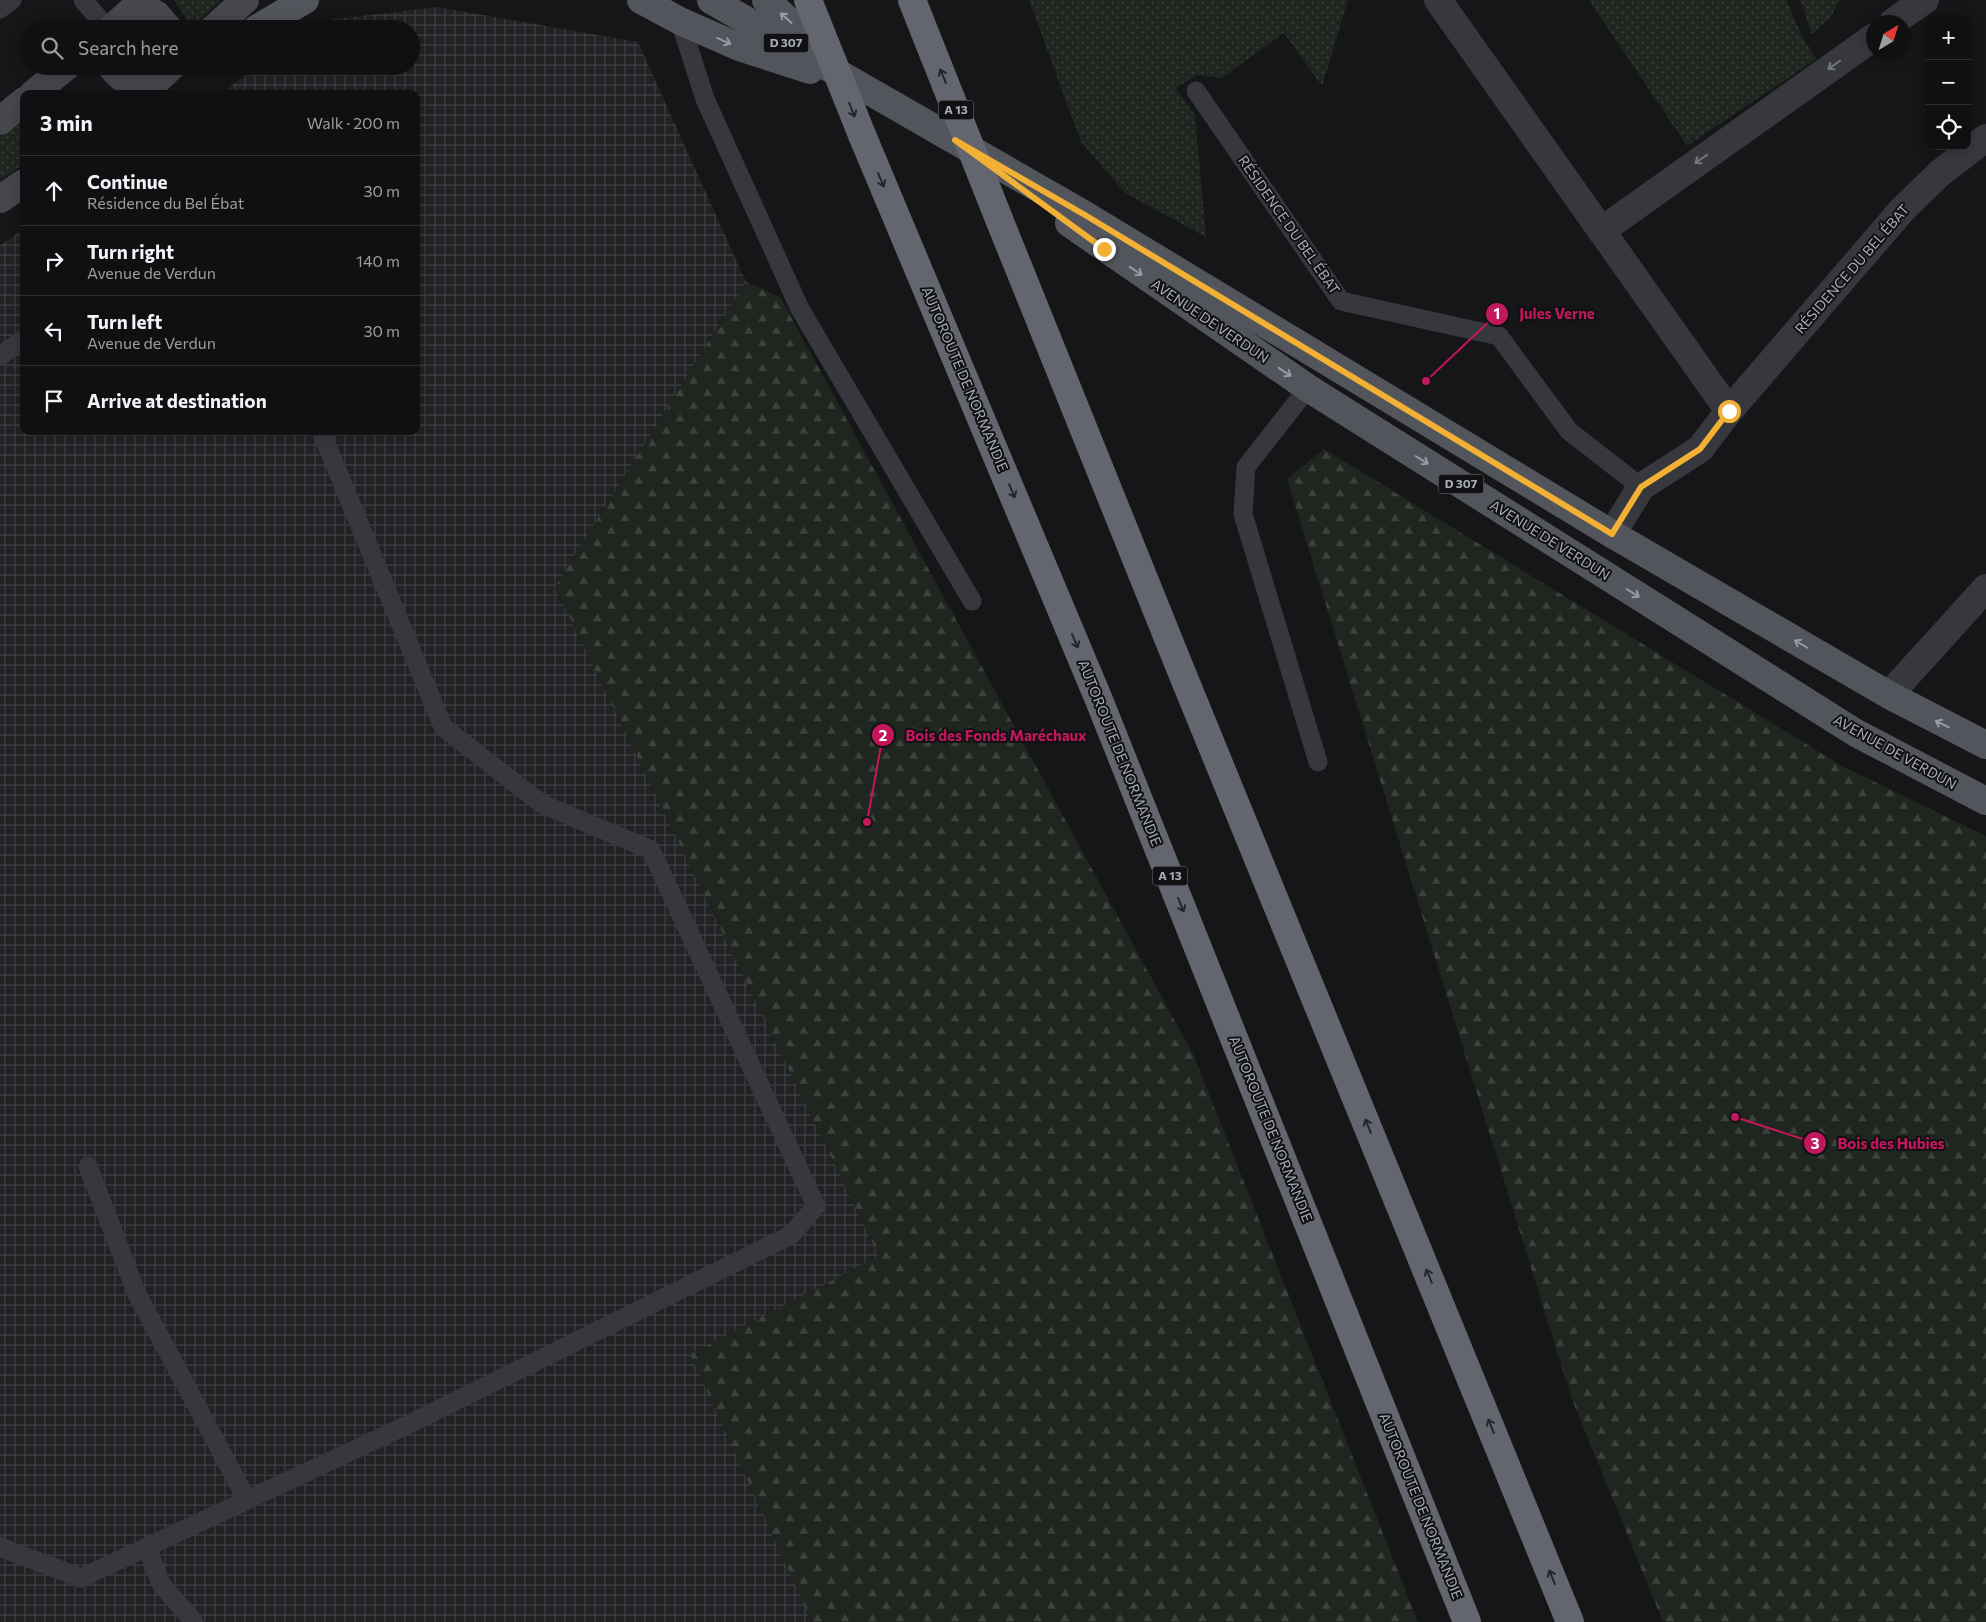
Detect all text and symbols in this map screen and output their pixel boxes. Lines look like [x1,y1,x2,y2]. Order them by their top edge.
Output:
one-way arrow [780,13,793,24]
north arrow [1866,15,1911,60]
map controls [1926,15,1971,150]
button: + [1926,15,1971,60]
search box [20,20,420,75]
icon: search [38,34,66,62]
road number: D 307 [764,34,808,52]
text: Search here [78,36,178,59]
one-way arrow [716,37,731,47]
one-way arrow [1827,60,1841,70]
button: − [1926,60,1971,105]
one-way arrow [937,69,947,84]
road number: A 13 [938,100,974,120]
one-way arrow [848,102,858,117]
button: locate [1926,105,1971,150]
text: 3 min [40,110,93,135]
text: Walk · 200 m [307,113,400,132]
street label: RÉSIDENCE DU BEL ÉBAT [1235,152,1344,297]
one-way arrow [1695,154,1709,164]
text: Continue [87,170,167,193]
one-way arrow [877,172,887,187]
icon: ahead [40,177,68,205]
text: 30 m [363,181,400,200]
text: Résidence du Bel Ébat [87,193,244,212]
street label: RÉSIDENCE DU BEL ÉBAT [1791,201,1912,337]
route end [1093,238,1116,261]
text: Turn right [87,240,174,263]
icon: right [40,247,68,275]
text: 140 m [356,251,400,270]
text: Avenue de Verdun [87,263,216,282]
one-way arrow [1129,266,1143,276]
street label: AVENUE DE VERDUN [1148,275,1272,366]
street label: AUTOROUTE DE NORMANDIE [919,284,1012,474]
callout: Jules Verne [1484,299,1605,329]
text: 1 [1494,304,1500,322]
text: Jules Verne [1519,304,1595,322]
text: Turn left [87,310,162,333]
icon: left [40,317,68,345]
text: 30 m [363,321,400,340]
text: Avenue de Verdun [87,333,216,352]
one-way arrow [1277,367,1291,377]
icon: arrive [40,387,68,415]
text: Arrive at destination [87,389,267,412]
route start [1718,400,1741,423]
one-way arrow [1414,455,1428,465]
road number: D 307 [1438,474,1484,494]
one-way arrow [1007,483,1017,498]
street label: AVENUE DE VERDUN [1487,496,1613,583]
one-way arrow [1626,588,1640,598]
one-way arrow [1070,633,1080,648]
one-way arrow [1793,639,1808,649]
street label: AUTOROUTE DE NORMANDIE [1075,657,1166,848]
street label: AVENUE DE VERDUN [1831,711,1960,792]
one-way arrow [1935,719,1950,728]
callout: Bois des Fonds Maréchaux [870,720,1097,750]
text: 2 [879,726,887,744]
text: Bois des Fonds Maréchaux [905,726,1087,744]
road number: A 13 [1152,866,1188,886]
one-way arrow [1177,897,1186,912]
street label: AUTOROUTE DE NORMANDIE [1226,1033,1317,1224]
one-way arrow [1362,1118,1371,1133]
callout: Bois des Hubies [1802,1128,1955,1158]
text: 3 [1811,1134,1820,1152]
text: Bois des Hubies [1837,1134,1945,1152]
one-way arrow [1424,1269,1434,1284]
street label: AUTOROUTE DE NORMANDIE [1376,1410,1467,1601]
one-way arrow [1486,1419,1495,1434]
one-way arrow [1547,1570,1556,1585]

